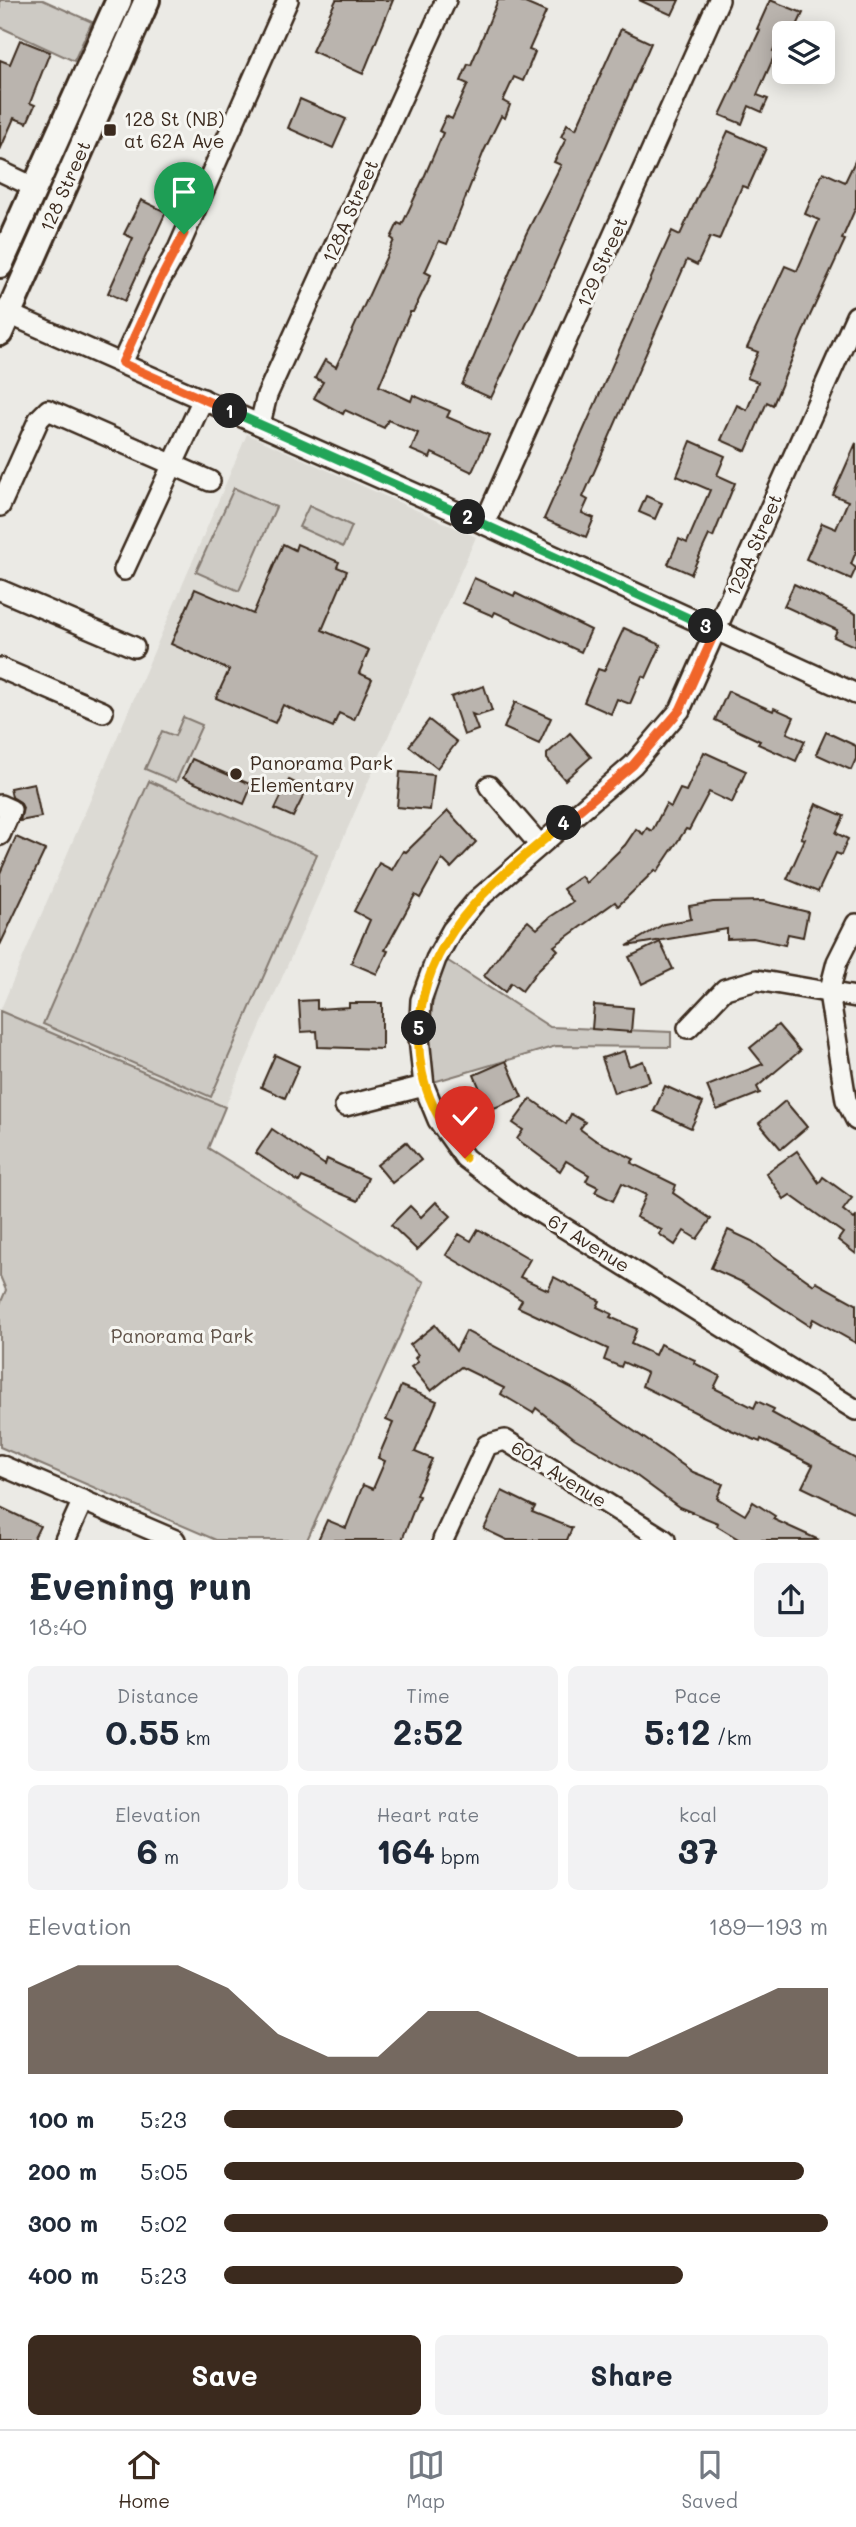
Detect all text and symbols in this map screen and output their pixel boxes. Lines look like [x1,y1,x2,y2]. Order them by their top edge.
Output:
map controls [772,21,835,84]
button: layers [772,21,835,84]
place label: 128 St (NB) at 62A Ave [124,106,225,153]
marker: 128 St (NB) at 62A Ave [102,122,118,138]
street label: 128 Street [33,136,96,235]
street label: 128A Street [316,155,383,266]
pin [154,162,214,234]
icon: arrive [165,173,203,211]
street label: 129 Street [570,212,633,311]
pin: 1 [212,394,247,428]
text: 1 [225,398,234,423]
street label: 129A Street [720,489,787,600]
pin: 2 [450,500,486,534]
text: 2 [462,504,473,529]
pin: 3 [688,608,724,644]
text: 3 [700,613,711,638]
place label: Panorama Park Elementary [250,750,393,797]
marker: Panorama Park Elementary [228,766,244,782]
pin: 4 [546,806,582,840]
text: 4 [557,810,570,835]
pin: 5 [402,1010,436,1046]
text: 5 [413,1015,424,1040]
pin [435,1086,495,1158]
icon: check [446,1097,484,1135]
street label: 61 Avenue [544,1208,635,1277]
park label: Panorama Park [111,1323,253,1348]
street label: 60A Avenue [507,1434,612,1513]
text: Evening run [28,1560,252,1610]
button: share [754,1563,828,1637]
text: 18:40 [28,1611,87,1641]
text: Distance [117,1683,199,1708]
text: Time [406,1683,450,1708]
text: Pace [675,1683,721,1708]
text: 0.55 [105,1708,179,1754]
text: 2:52 [393,1708,463,1754]
text: 5:12 [644,1708,711,1754]
text: km [179,1725,211,1750]
text: /km [711,1725,752,1750]
text: Elevation [115,1802,201,1827]
text: Heart rate [377,1802,479,1827]
text: kcal [679,1802,717,1827]
text: 6 [137,1827,158,1873]
text: 164 [376,1827,435,1873]
text: 37 [678,1827,718,1873]
text: m [158,1844,179,1869]
text: bpm [435,1844,480,1869]
text: Elevation [28,1911,131,1941]
text: 189–193 m [708,1911,828,1941]
text: 100 m [28,2104,94,2134]
text: 5:23 [140,2104,187,2134]
text: 200 m [28,2156,97,2186]
text: 5:05 [140,2156,188,2186]
text: 300 m [28,2208,98,2238]
text: 5:02 [140,2208,188,2238]
text: 400 m [28,2260,99,2290]
text: 5:23 [140,2260,187,2290]
button: Save [28,2335,421,2415]
button: Share [435,2335,828,2415]
tab: Home [118,2446,170,2513]
tab: Map [406,2446,445,2513]
tab: Saved [681,2446,738,2513]

